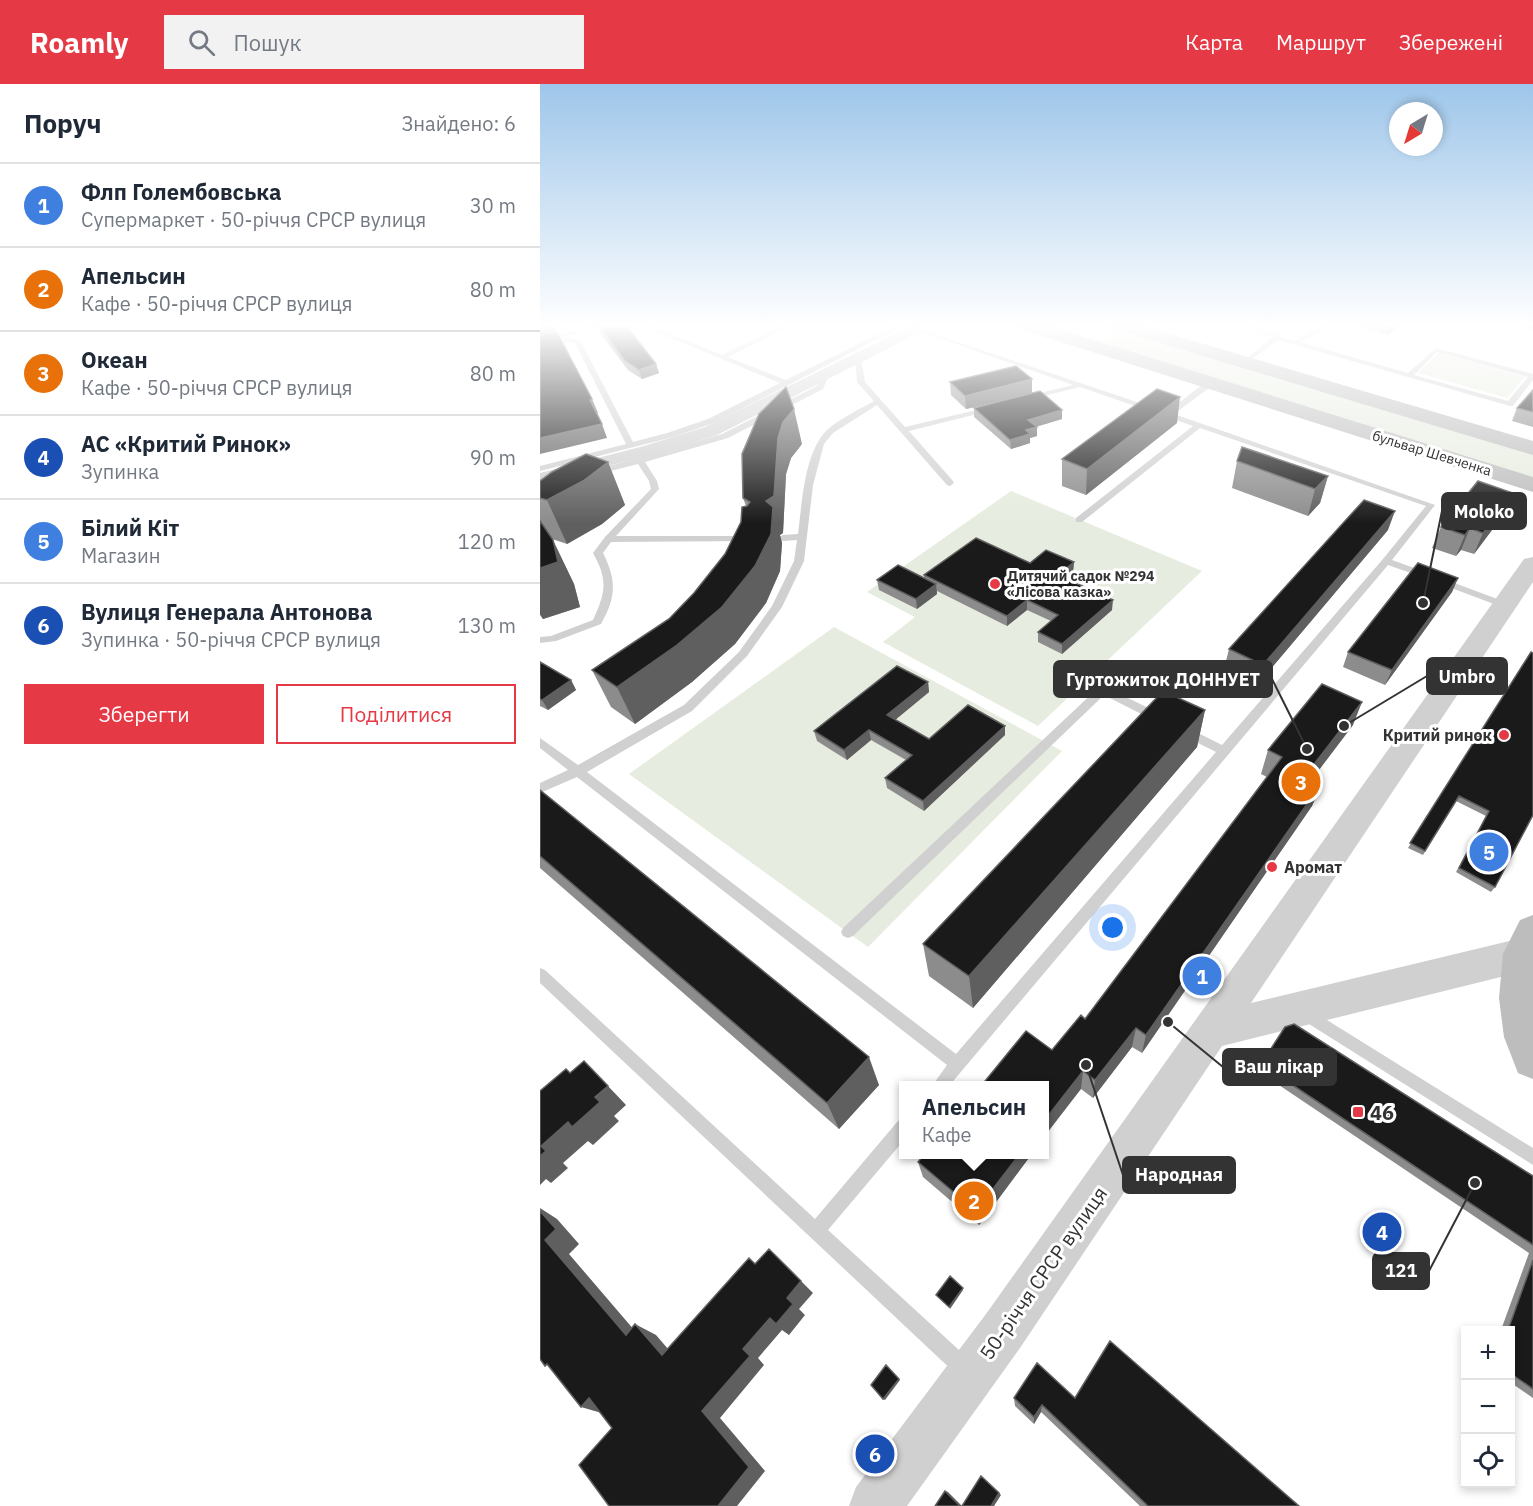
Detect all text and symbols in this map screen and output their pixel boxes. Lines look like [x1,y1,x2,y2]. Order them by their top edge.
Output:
search box [164,15,584,69]
text: Roamly [30,24,128,61]
icon: search [185,26,218,59]
text: Пошук [233,28,302,57]
text: Карта [1185,28,1243,56]
text: Маршрут [1276,28,1366,56]
text: Збережені [1399,28,1503,56]
north arrow [1389,102,1443,156]
text: Поруч [24,106,102,140]
text: Знайдено: 6 [402,110,516,137]
text: Флп Голембовська [81,177,282,206]
text: 1 [38,192,50,219]
text: 30 m [470,192,516,219]
text: Супермаркет · 50-річчя СРСР вулиця [81,206,426,233]
text: Апельсин [81,261,186,290]
text: 2 [38,276,50,303]
text: 80 m [470,276,516,303]
text: Кафе · 50-річчя СРСР вулиця [81,290,353,317]
text: Океан [81,345,148,374]
text: 3 [38,360,50,387]
text: 80 m [470,360,516,387]
text: Кафе · 50-річчя СРСР вулиця [81,374,353,401]
street label: бульвар Шевченка [1370,426,1494,480]
text: АС «Критий Ринок» [81,429,291,458]
text: 4 [38,444,50,471]
text: 90 m [470,444,516,471]
text: Зупинка [81,458,159,485]
callout: Moloko [1442,493,1526,529]
text: Moloko [1454,500,1514,523]
text: Білий Кіт [81,513,179,542]
text: 5 [38,528,50,555]
text: 120 m [458,528,516,555]
text: Магазин [81,542,161,569]
place label: Дитячий садок №294 «Лісова казка» [1007,567,1154,601]
marker: Дитячий садок №294 «Лісова казка» [988,577,1002,591]
text: Вулиця Генерала Антонова [81,597,373,626]
text: 6 [38,612,50,639]
text: 130 m [458,612,516,639]
text: Зупинка · 50-річчя СРСР вулиця [81,626,381,653]
callout: Umbro [1427,658,1507,694]
callout: Гуртожиток ДОННУЕТ [1054,661,1272,697]
text: Umbro [1439,665,1495,688]
text: Гуртожиток ДОННУЕТ [1066,668,1261,691]
button: Зберегти [24,684,264,744]
button: Поділитися [276,684,516,744]
place label: Критий ринок [1383,725,1492,745]
marker: Критий ринок [1497,728,1511,742]
pin: 3 [1282,760,1320,804]
pin: 5 [1470,830,1508,874]
place label: Аромат [1284,857,1342,877]
marker: Аромат [1265,860,1279,874]
your location [1098,913,1127,942]
pin: 1 [1182,954,1222,998]
callout: Ваш лікар [1223,1049,1336,1085]
text: Ваш лікар [1234,1055,1324,1078]
popup [899,1081,1049,1159]
text: Апельсин [922,1092,1026,1121]
place label: 46 [1370,1099,1394,1126]
marker: 46 [1351,1105,1365,1119]
text: Кафе [922,1121,972,1148]
callout: Народная [1123,1157,1235,1193]
text: Народная [1135,1163,1223,1186]
pin: 2 [954,1178,994,1224]
street label: 50-річчя СРСР вулиця [973,1181,1113,1365]
pin: 4 [1362,1210,1402,1254]
callout: 121 [1373,1253,1429,1289]
text: 121 [1385,1259,1417,1282]
map controls [1461,1326,1515,1488]
button: + [1461,1326,1515,1380]
button: − [1461,1380,1515,1434]
pin: 6 [856,1432,894,1476]
button: locate [1461,1434,1515,1488]

